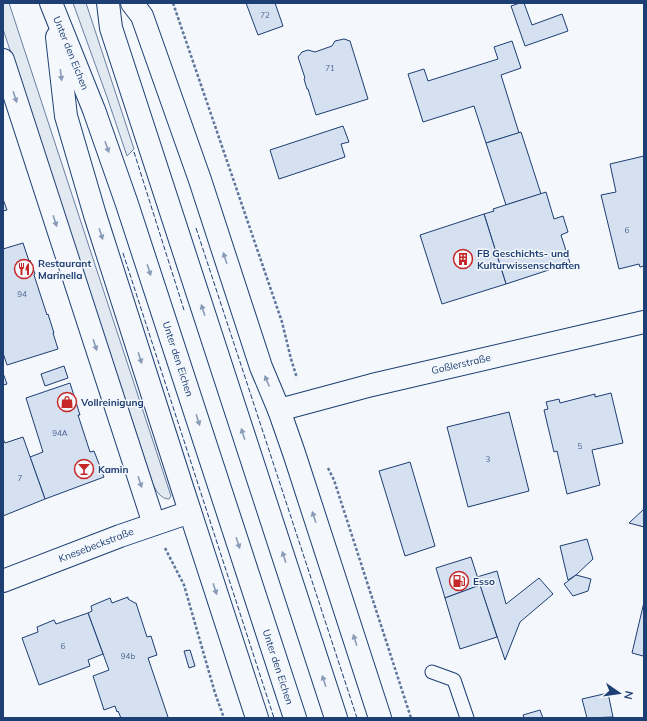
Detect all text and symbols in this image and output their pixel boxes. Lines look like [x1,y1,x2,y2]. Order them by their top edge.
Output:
house number: 72 [260,10,270,20]
street label: Unter den Eichen [50,14,92,92]
house number: 71 [325,63,335,73]
one-way arrow [58,69,64,81]
one-way arrow [12,92,18,104]
one-way arrow [104,141,110,153]
one-way arrow [52,215,58,227]
house number: 6 [625,225,630,235]
one-way arrow [98,228,104,240]
place label: FB Geschichts- und Kulturwissenschaften [477,247,580,272]
building icon: FB Geschichts- und Kulturwissenschaften [452,248,474,270]
one-way arrow [222,251,228,263]
place label: Restaurant Marinella [38,257,91,282]
restaurant icon: Restaurant Marinella [13,258,35,280]
one-way arrow [146,264,152,276]
house number: 94 [17,289,27,299]
one-way arrow [200,304,206,316]
street label: Unter den Eichen [160,320,196,399]
one-way arrow [92,339,98,351]
street label: Goßlerstraße [430,351,492,377]
one-way arrow [137,352,143,364]
one-way arrow [263,374,269,386]
shop icon: Vollreinigung [56,391,78,413]
place label: Vollreinigung [80,396,144,409]
one-way arrow [195,414,201,426]
one-way arrow [240,427,246,439]
house number: 94A [52,428,68,438]
house number: 5 [578,441,583,451]
house number: 3 [486,454,491,464]
bar icon: Kamin [73,458,95,480]
place label: Kamin [98,463,129,476]
house number: 7 [18,473,23,483]
one-way arrow [137,476,143,488]
one-way arrow [311,510,317,522]
street label: Knesebeckstraße [57,525,135,565]
one-way arrow [235,538,241,550]
one-way arrow [280,551,286,563]
fuel station icon: Esso [448,570,470,592]
place label: Esso [473,575,495,588]
one-way arrow [212,584,218,596]
street label: Unter den Eichen [260,628,296,707]
one-way arrow [352,634,358,646]
house number: 6 [61,641,66,651]
house number: 94b [121,651,135,661]
north arrow [599,673,639,713]
one-way arrow [321,675,327,687]
text: N [621,690,636,701]

